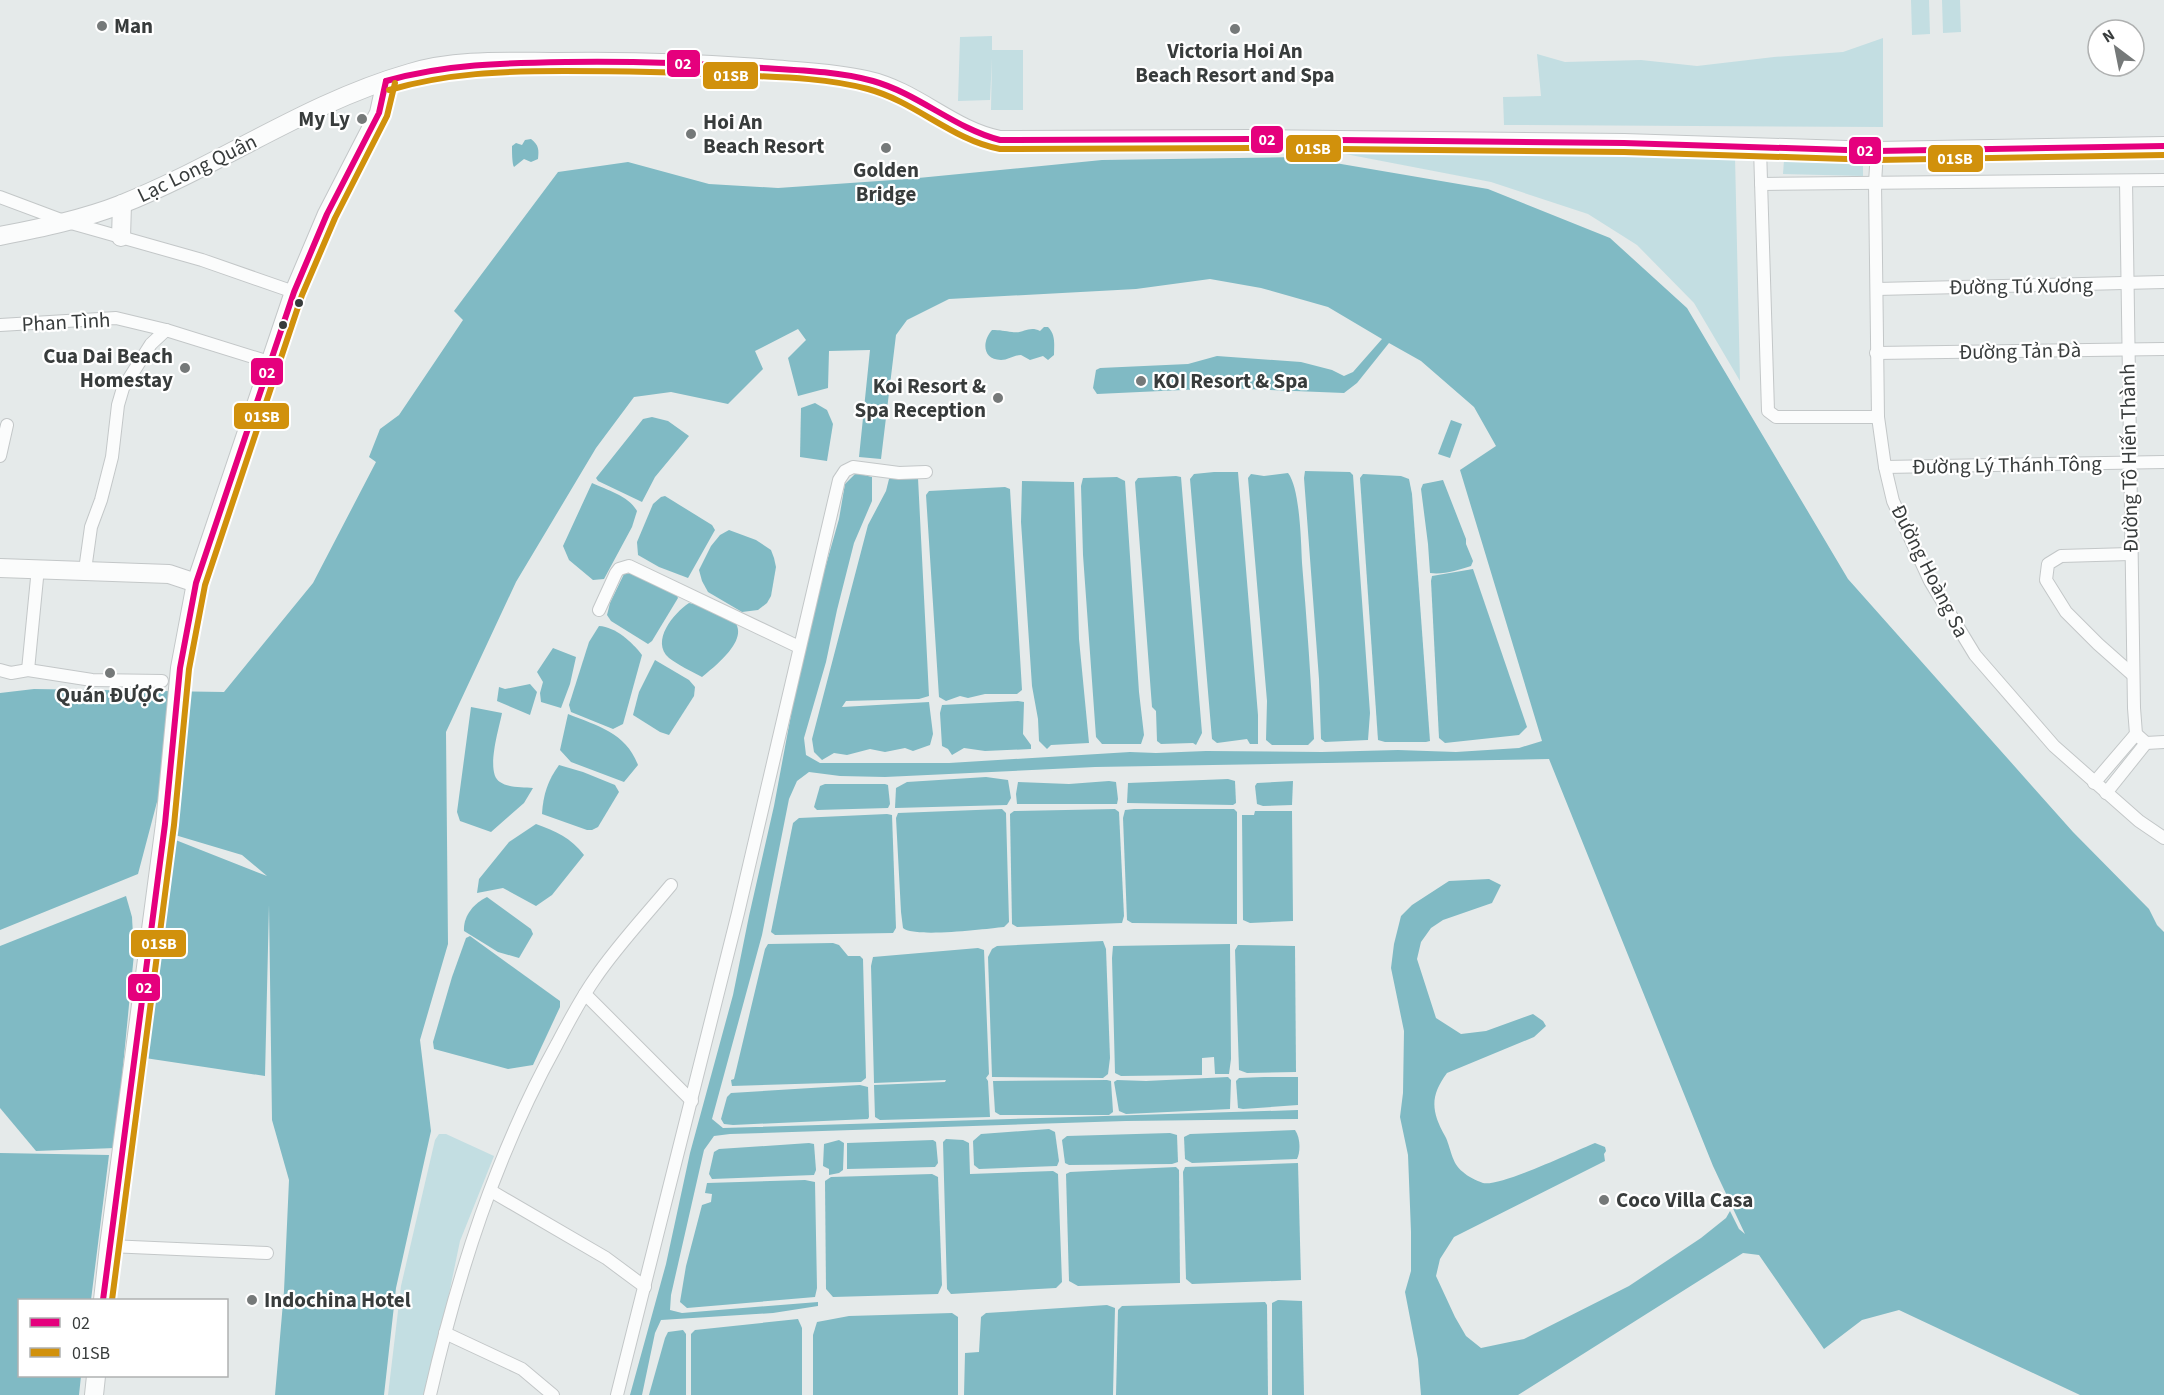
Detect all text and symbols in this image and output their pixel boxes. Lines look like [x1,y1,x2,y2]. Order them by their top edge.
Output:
place label: Man [114,11,153,41]
north arrow [2086,18,2146,78]
marker: Man [95,19,109,33]
marker: Victoria Hoi An Beach Resort and Spa [1228,22,1242,36]
text: N [2098,24,2119,48]
place label: Victoria Hoi An Beach Resort and Spa [1135,36,1335,90]
line badge: 02 [666,49,701,78]
text: 02 [675,53,691,75]
line badge: 01SB [702,61,759,90]
text: 01SB [713,65,749,87]
place label: My Ly [298,104,350,134]
place label: Hoi An Beach Resort [703,107,824,161]
marker: My Ly [355,112,369,126]
line badge: 02 [1250,125,1284,154]
street label: Lạc Long Quân [132,126,262,210]
marker: Hoi An Beach Resort [684,127,698,141]
text: 02 [1259,129,1275,151]
line badge: 01SB [1285,134,1342,163]
line badge: 02 [1848,136,1882,165]
text: 01SB [1295,138,1331,160]
text: 02 [1857,140,1873,162]
marker: Golden Bridge [879,141,893,155]
line badge: 01SB [1927,144,1984,173]
text: 01SB [1937,148,1973,170]
place label: Golden Bridge [853,155,919,209]
street label: Đường Tú Xương [1949,270,2094,302]
unlabelled marker [293,297,305,309]
street label: Phan Tình [21,305,111,339]
unlabelled marker [277,319,289,331]
street label: Đường Tản Đà [1959,335,2081,367]
place label: Cua Dai Beach Homestay [43,341,173,395]
line badge: 02 [250,357,284,386]
marker: Cua Dai Beach Homestay [178,361,192,375]
text: 02 [259,362,275,384]
street label: Đường Tô Hiến Thành [2112,363,2146,553]
place label: KOI Resort & Spa [1153,366,1308,396]
place label: Koi Resort & Spa Reception [855,371,986,425]
marker: KOI Resort & Spa [1134,374,1148,388]
marker: Koi Resort & Spa Reception [991,391,1005,405]
line badge: 01SB [233,402,290,430]
text: 01SB [244,406,280,428]
street label: Đường Lý Thánh Tông [1912,448,2102,482]
street label: Đường Hoàng Sa [1884,499,1976,643]
marker: Quán ĐƯỢC [103,666,117,680]
place label: Quán ĐƯỢC [56,680,164,710]
line badge: 01SB [130,929,187,958]
text: 01SB [141,933,177,955]
line badge: 02 [127,973,161,1002]
text: 02 [136,977,152,999]
place label: Coco Villa Casa [1616,1185,1753,1215]
marker: Coco Villa Casa [1597,1193,1611,1207]
place label: Indochina Hotel [264,1285,411,1315]
marker: Indochina Hotel [245,1293,259,1307]
legend [18,1299,228,1377]
text: 02 [72,1311,90,1336]
text: 01SB [72,1341,110,1366]

